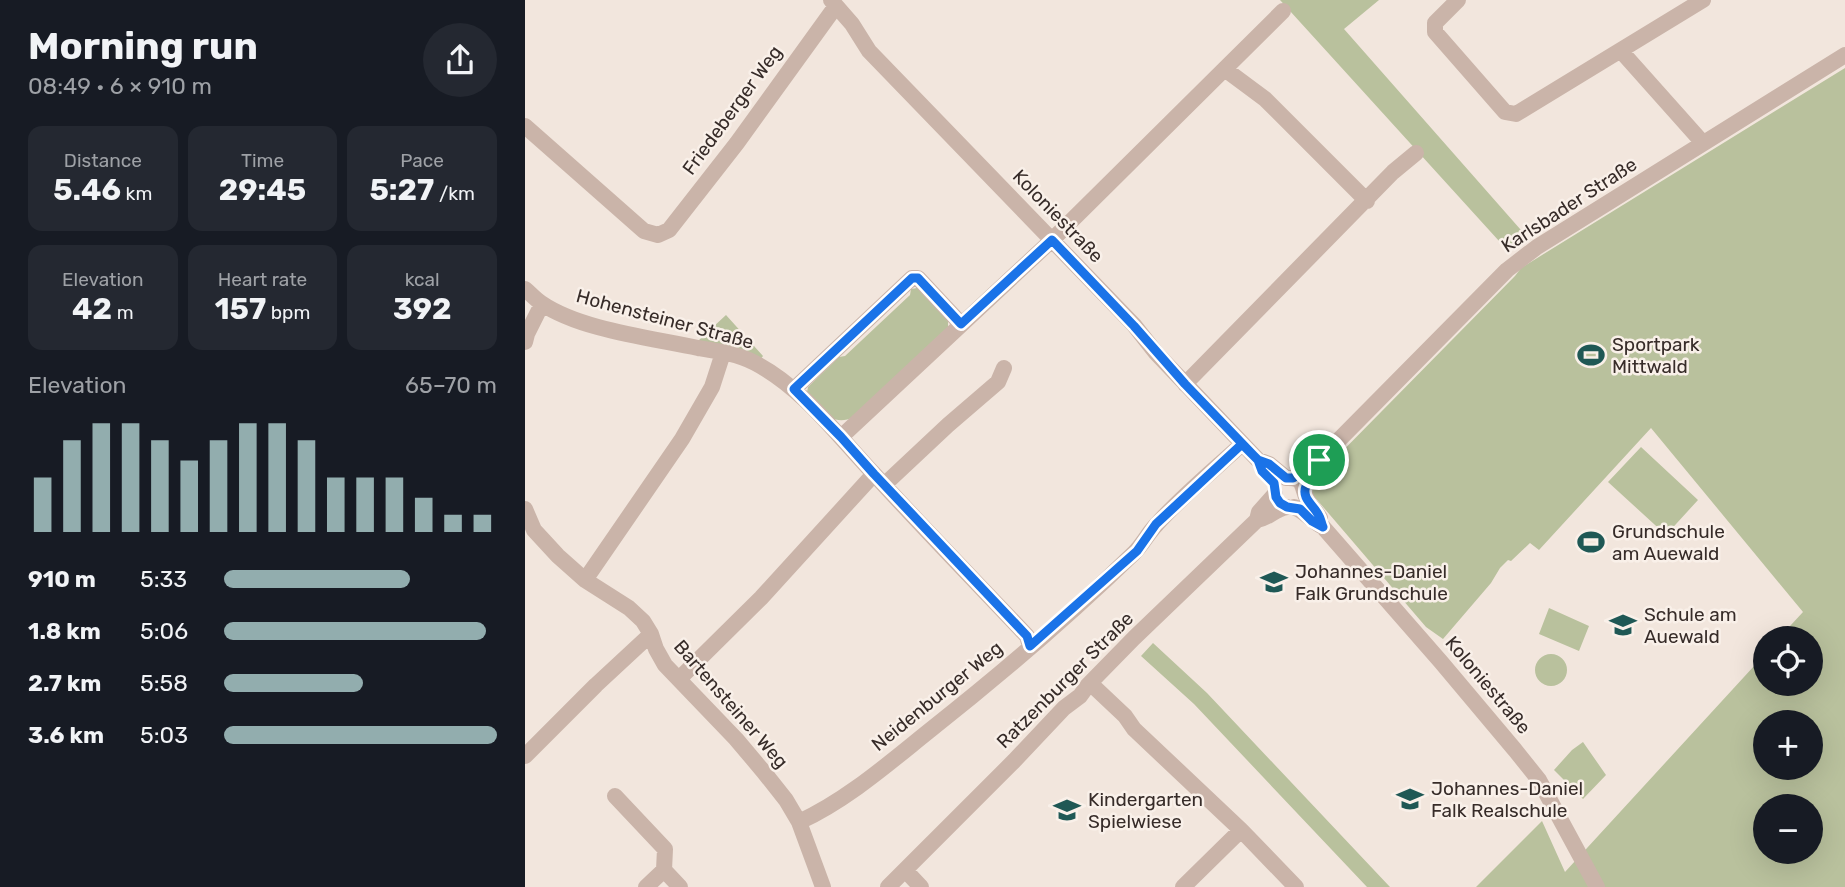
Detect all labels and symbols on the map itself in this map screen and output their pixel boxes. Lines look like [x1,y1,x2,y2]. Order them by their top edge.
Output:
street label: Friedeberger Weg [677,41,787,179]
street label: Karlsbader Straße [1497,153,1641,257]
street label: Koloniestraße [1008,165,1108,267]
street label: Hohensteiner Straße [574,284,756,354]
place label: Sportpark Mittwald [1612,333,1700,378]
sports icon: Sportpark Mittwald [1576,340,1606,370]
pin [1289,430,1349,490]
place label: Grundschule am Auewald [1612,520,1725,565]
sports icon: Grundschule am Auewald [1576,527,1606,557]
place label: Johannes-Daniel Falk Grundschule [1295,560,1448,605]
school or university icon: Johannes-Daniel Falk Grundschule [1259,567,1289,597]
place label: Schule am Auewald [1644,603,1737,648]
street label: Ratzenburger Straße [992,607,1138,753]
school or university icon: Schule am Auewald [1608,610,1638,640]
street label: Koloniestraße [1440,631,1536,739]
street label: Bartensteiner Weg [669,635,793,773]
street label: Neidenburger Weg [867,636,1007,756]
place label: Johannes-Daniel Falk Realschule [1431,777,1583,822]
school or university icon: Johannes-Daniel Falk Realschule [1395,784,1425,814]
place label: Kindergarten Spielwiese [1088,788,1203,833]
school or university icon: Kindergarten Spielwiese [1052,795,1082,825]

